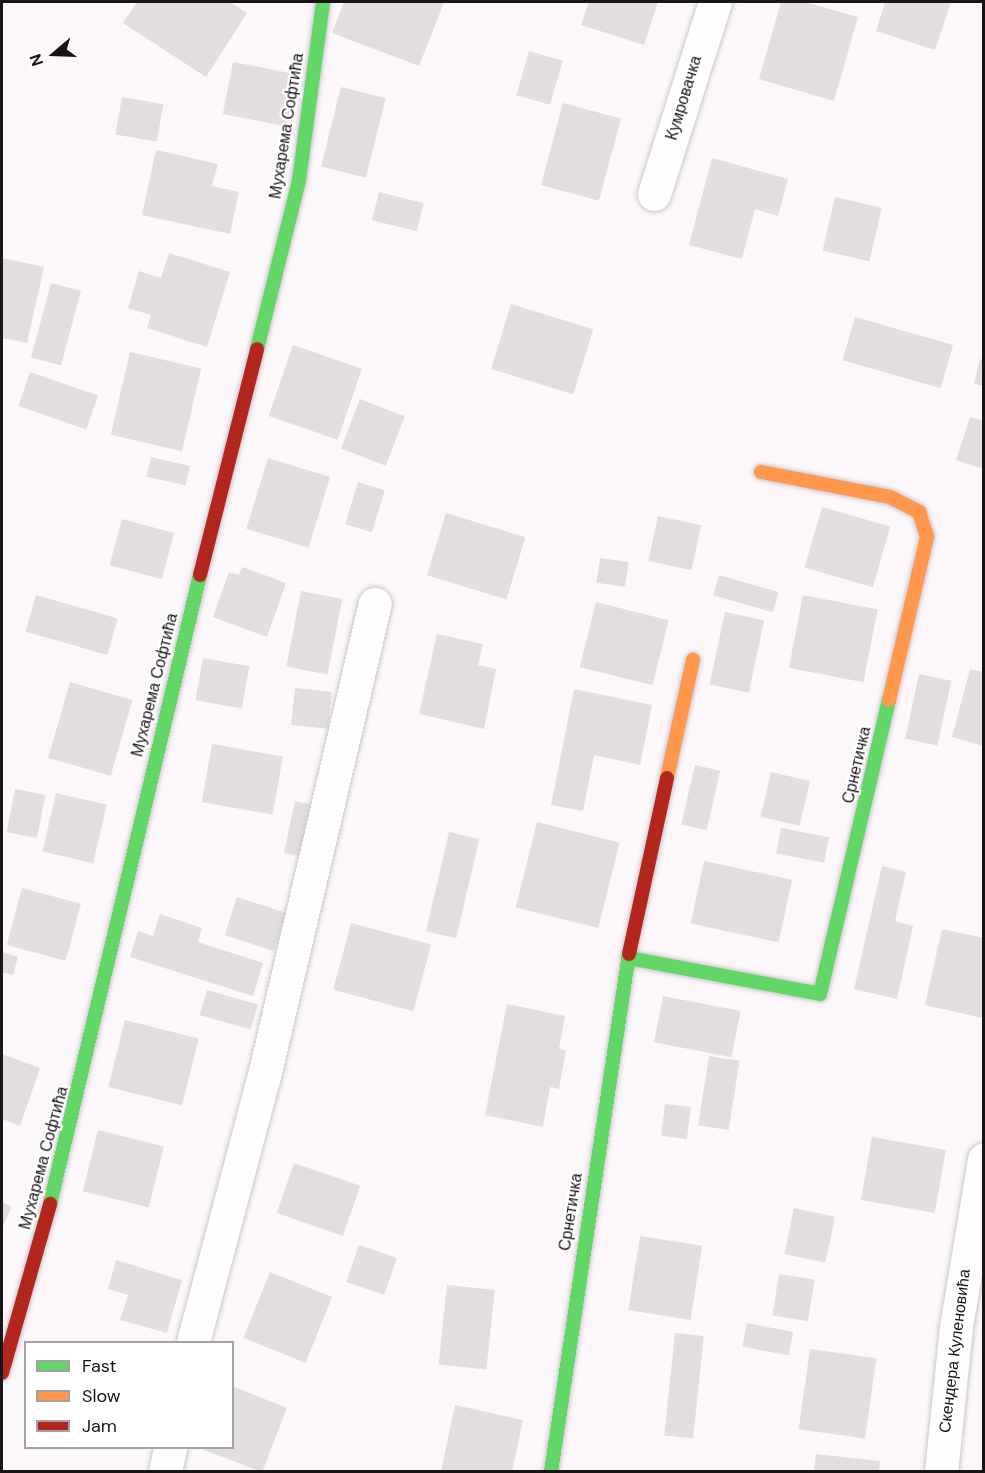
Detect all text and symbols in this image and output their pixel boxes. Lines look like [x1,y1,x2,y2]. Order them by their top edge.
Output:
north arrow [24,24,84,84]
text: N [25,51,48,69]
street label: Мухарема Софтића [266,52,308,200]
street label: Кумровачка [662,53,706,143]
street label: Мухарема Софтића [128,611,182,759]
street label: Срнетичка [839,725,875,805]
street label: Мухарема Софтића [16,1084,72,1232]
street label: Срнетичка [555,1172,587,1252]
street label: Скендера Куленовића [935,1268,975,1434]
legend [24,1341,234,1449]
text: Fast [82,1354,117,1378]
text: Slow [82,1384,121,1408]
text: Jam [82,1414,117,1438]

